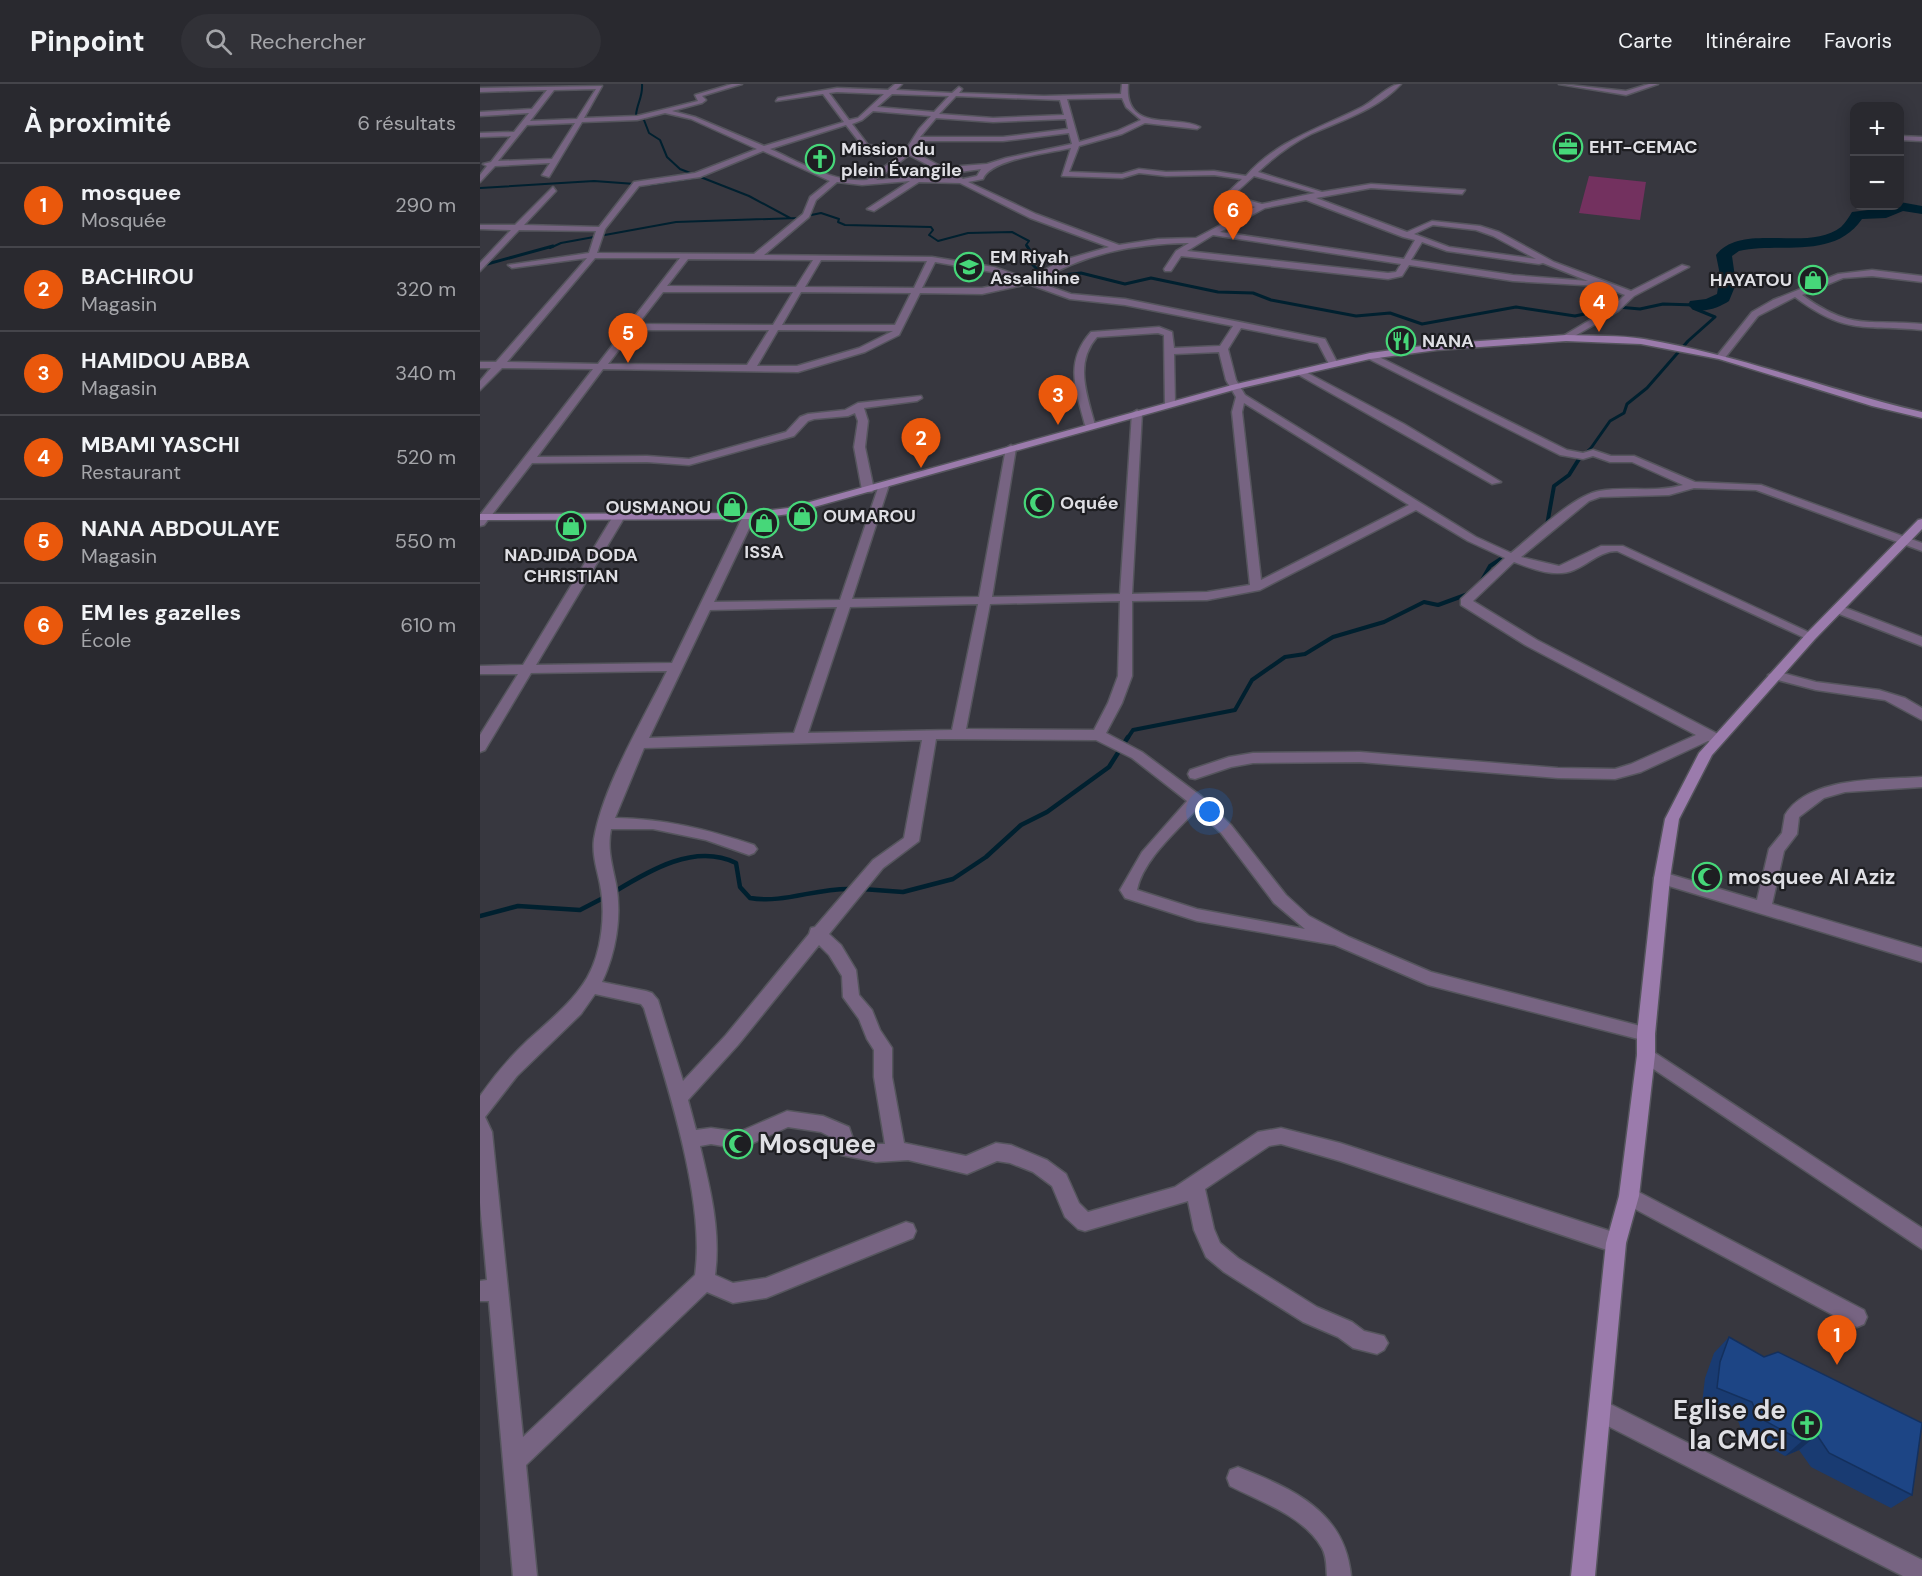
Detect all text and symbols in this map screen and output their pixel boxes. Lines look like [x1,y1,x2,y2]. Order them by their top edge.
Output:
search box [181,14,601,68]
text: Pinpoint [30,23,145,60]
icon: search [202,25,235,58]
text: Rechercher [250,27,366,56]
text: Carte [1618,27,1672,55]
text: Itinéraire [1705,27,1791,55]
text: Favoris [1824,27,1892,55]
map controls [1850,102,1904,210]
button: + [1850,102,1904,156]
text: À proximité [24,106,171,140]
text: 6 résultats [357,110,456,136]
office icon: EHT-CEMAC [1552,131,1584,163]
place label: EHT-CEMAC [1589,135,1698,159]
place label: Mission du plein Évangile [841,137,962,182]
church icon: Mission du plein Évangile [804,143,836,175]
button: − [1850,156,1904,210]
text: mosquee [81,178,181,207]
pin: 6 [1214,190,1252,240]
text: 1 [40,192,47,218]
text: 290 m [395,192,456,218]
text: Mosquée [81,207,166,233]
place label: EM Riyah Assalihine [990,245,1080,290]
school or university icon: EM Riyah Assalihine [953,251,985,283]
text: BACHIROU [81,262,194,291]
shop icon: HAYATOU [1797,264,1829,296]
place label: HAYATOU [1710,268,1792,292]
text: 2 [38,276,49,302]
text: 320 m [396,276,456,302]
pin: 4 [1580,282,1618,332]
text: Magasin [81,291,157,317]
pin: 5 [608,314,648,363]
restaurant icon: NANA [1385,325,1417,357]
place label: NANA [1422,329,1474,353]
text: HAMIDOU ABBA [81,346,250,375]
text: 3 [37,360,50,386]
text: 340 m [395,360,456,386]
text: Magasin [81,375,157,401]
pin: 3 [1038,376,1078,425]
pin: 2 [902,418,940,468]
text: MBAMI YASCHI [81,430,240,459]
text: 4 [37,444,50,470]
text: 520 m [396,444,456,470]
text: Restaurant [81,459,181,485]
mosque icon: Oquée [1023,487,1055,519]
shop icon: OUSMANOU [716,491,748,523]
place label: Oquée [1060,491,1119,515]
place label: OUSMANOU [605,495,711,519]
shop icon: OUMAROU [786,500,818,532]
place label: OUMAROU [823,504,916,528]
shop icon: ISSA [748,507,780,539]
shop icon: NADJIDA DODA CHRISTIAN [555,510,587,542]
text: NANA ABDOULAYE [81,514,280,543]
text: 5 [37,528,50,554]
text: 550 m [395,528,456,554]
place label: ISSA [744,540,784,564]
text: Magasin [81,543,157,569]
place label: NADJIDA DODA CHRISTIAN [504,543,638,588]
text: EM les gazelles [81,598,241,627]
text: 6 [37,612,50,638]
text: 610 m [400,612,456,638]
text: École [81,627,131,653]
your location [1195,797,1224,826]
mosque icon: mosquee Al Aziz [1691,861,1723,893]
place label: mosquee Al Aziz [1728,863,1895,891]
place label: Mosquee [759,1127,876,1161]
mosque icon: Mosquee [722,1128,754,1160]
pin: 1 [1818,1316,1856,1365]
place label: Eglise de la CMCI [1673,1393,1786,1457]
church icon: Eglise de la CMCI [1791,1409,1823,1441]

